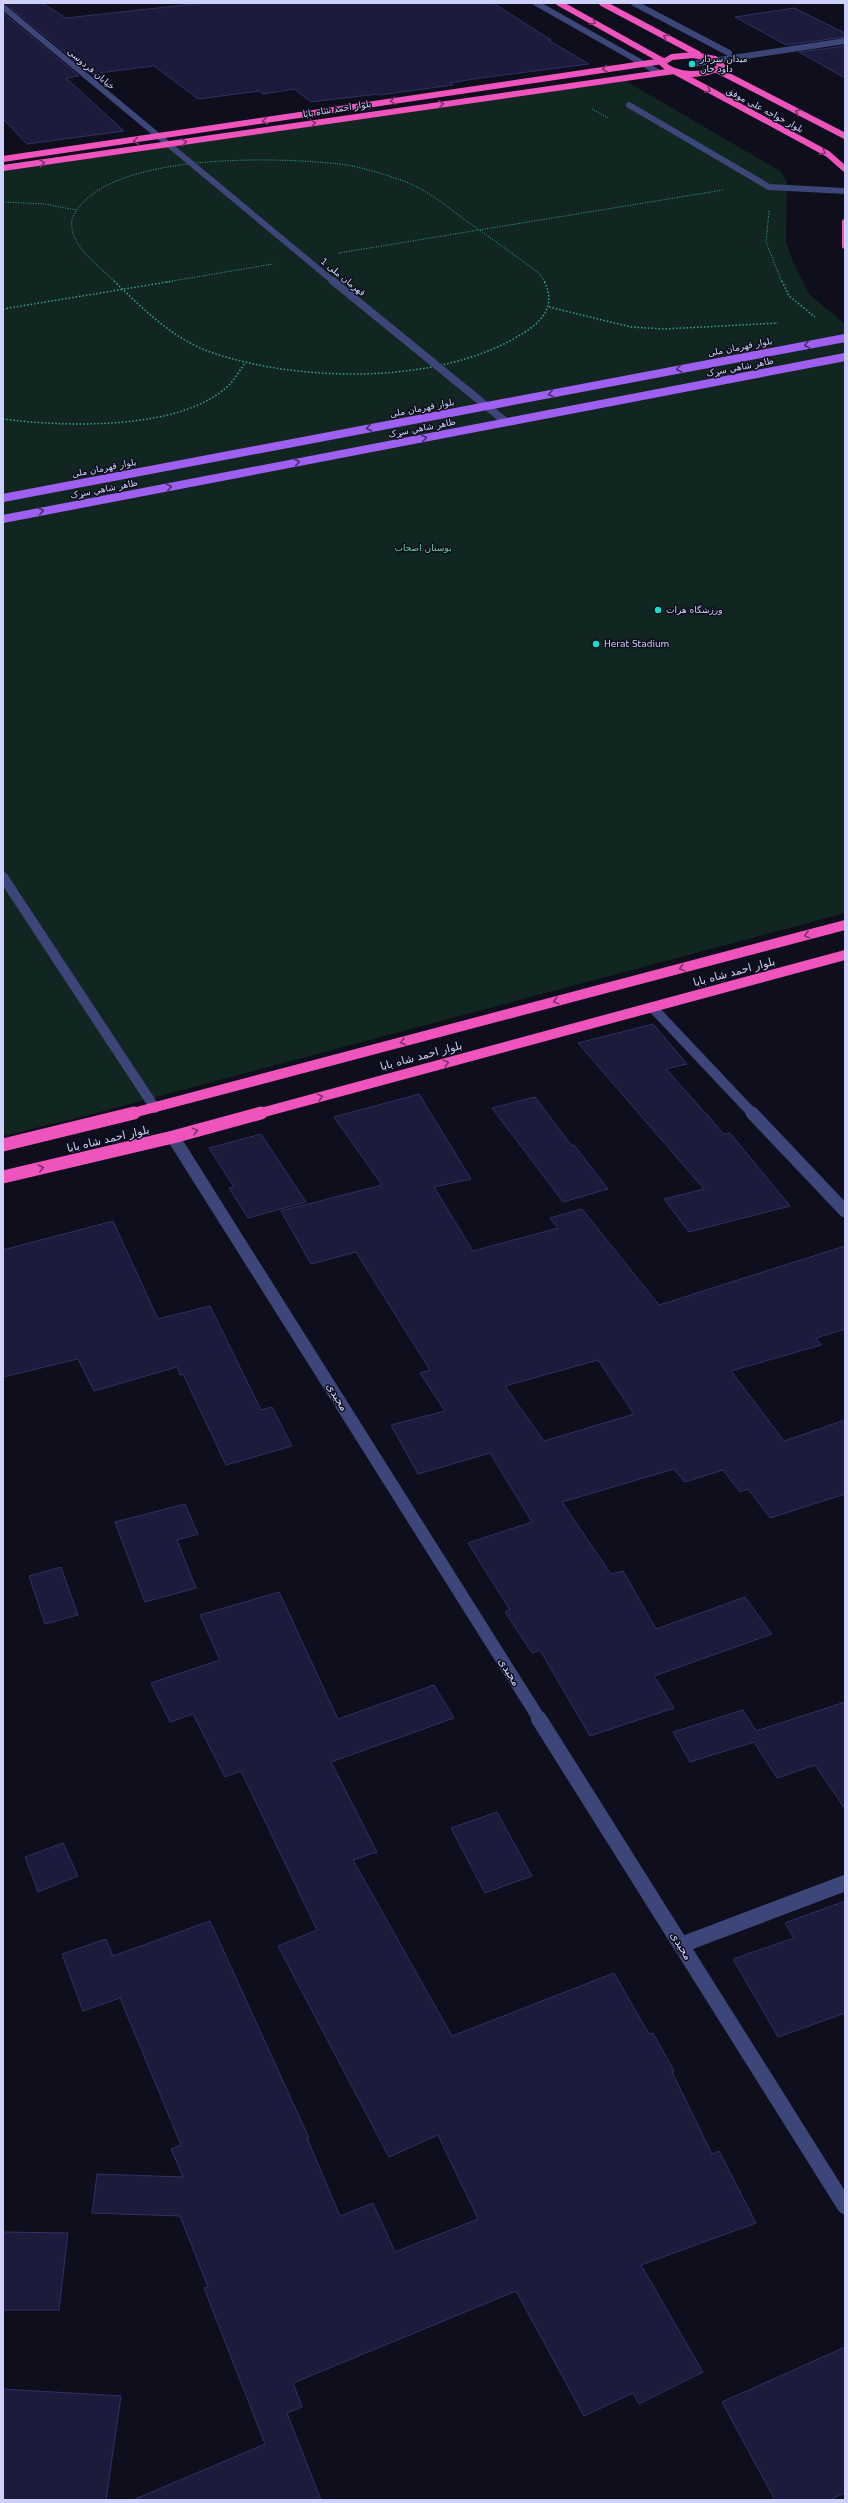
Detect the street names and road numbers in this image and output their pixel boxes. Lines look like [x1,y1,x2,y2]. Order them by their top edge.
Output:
street label: خیابان فردوسی [65,46,117,92]
street label: بلوار خواجه علی موفق [725,85,805,135]
street label: بلوار احمد شاه بابا [302,99,372,119]
street label: قهرمان ملی 1 [319,256,367,298]
street label: بلوار قهرمان ملی [707,336,773,358]
street label: ظاهر شاهي سړک [705,356,775,378]
street label: بلوار قهرمان ملی [389,397,455,419]
street label: ظاهر شاهي سړک [387,417,457,439]
street label: بلوار قهرمان ملی [71,457,137,479]
street label: ظاهر شاهي سړک [69,478,139,500]
street label: بلوار احمد شاه بابا [692,955,776,989]
street label: بلوار احمد شاه بابا [379,1039,463,1073]
street label: بلوار احمد شاه بابا [65,1123,151,1155]
street label: مجیدی [323,1381,351,1414]
street label: مجیدی [495,1656,523,1689]
street label: مجیدی [667,1930,695,1963]

